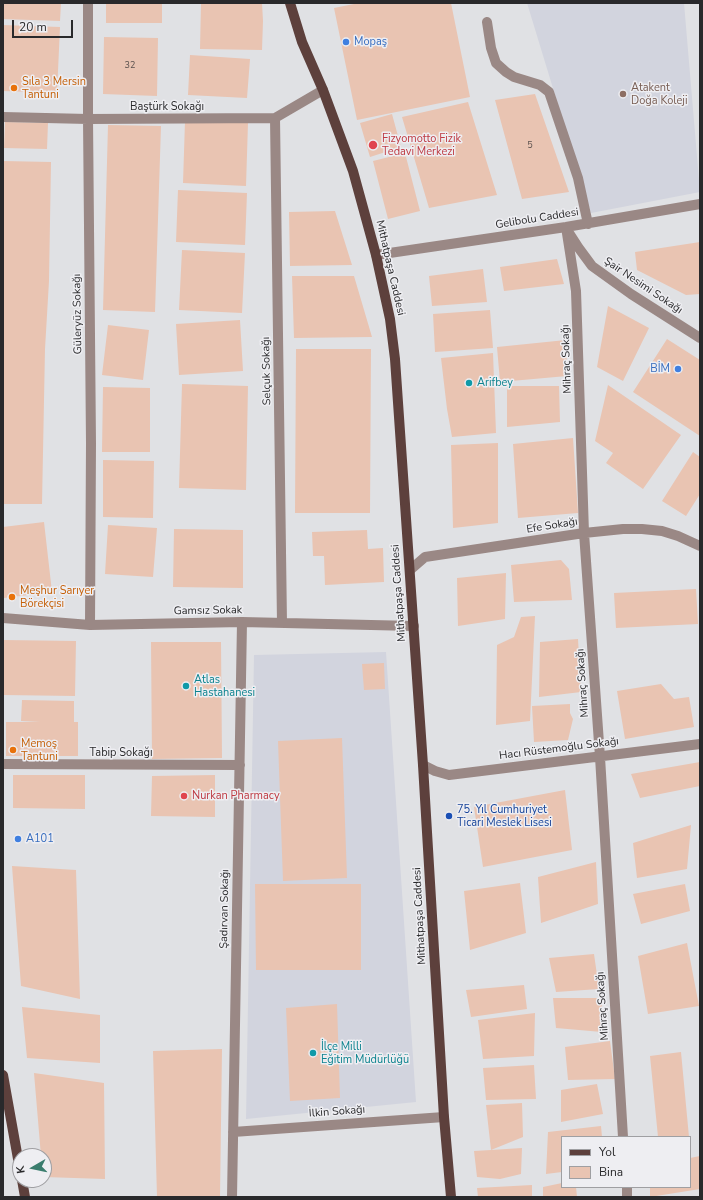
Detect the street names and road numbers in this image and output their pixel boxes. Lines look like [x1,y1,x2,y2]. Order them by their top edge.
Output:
street label: Baştürk Sokağı [130,100,204,114]
street label: Gelibolu Caddesi [494,206,580,232]
street label: Mithatpaşa Caddesi [373,219,407,317]
street label: Şair Nesimi Sokağı [601,255,685,317]
street label: Güleryüz Sokağı [71,274,85,354]
street label: Mihraç Sokağı [559,324,575,394]
street label: Selçuk Sokağı [260,337,274,405]
street label: Efe Sokağı [525,515,579,537]
street label: Mithatpaşa Caddesi [389,544,409,642]
street label: Gamsız Sokak [174,604,242,618]
street label: Mihraç Sokağı [574,648,592,718]
street label: Hacı Rüstemoğlu Sokağı [498,735,620,763]
street label: Tabip Sokağı [90,746,152,760]
street label: Mithatpaşa Caddesi [411,867,429,965]
street label: Şadırvan Sokağı [218,869,232,949]
street label: Mihraç Sokağı [594,971,612,1041]
street label: İlkin Sokağı [308,1103,366,1121]

